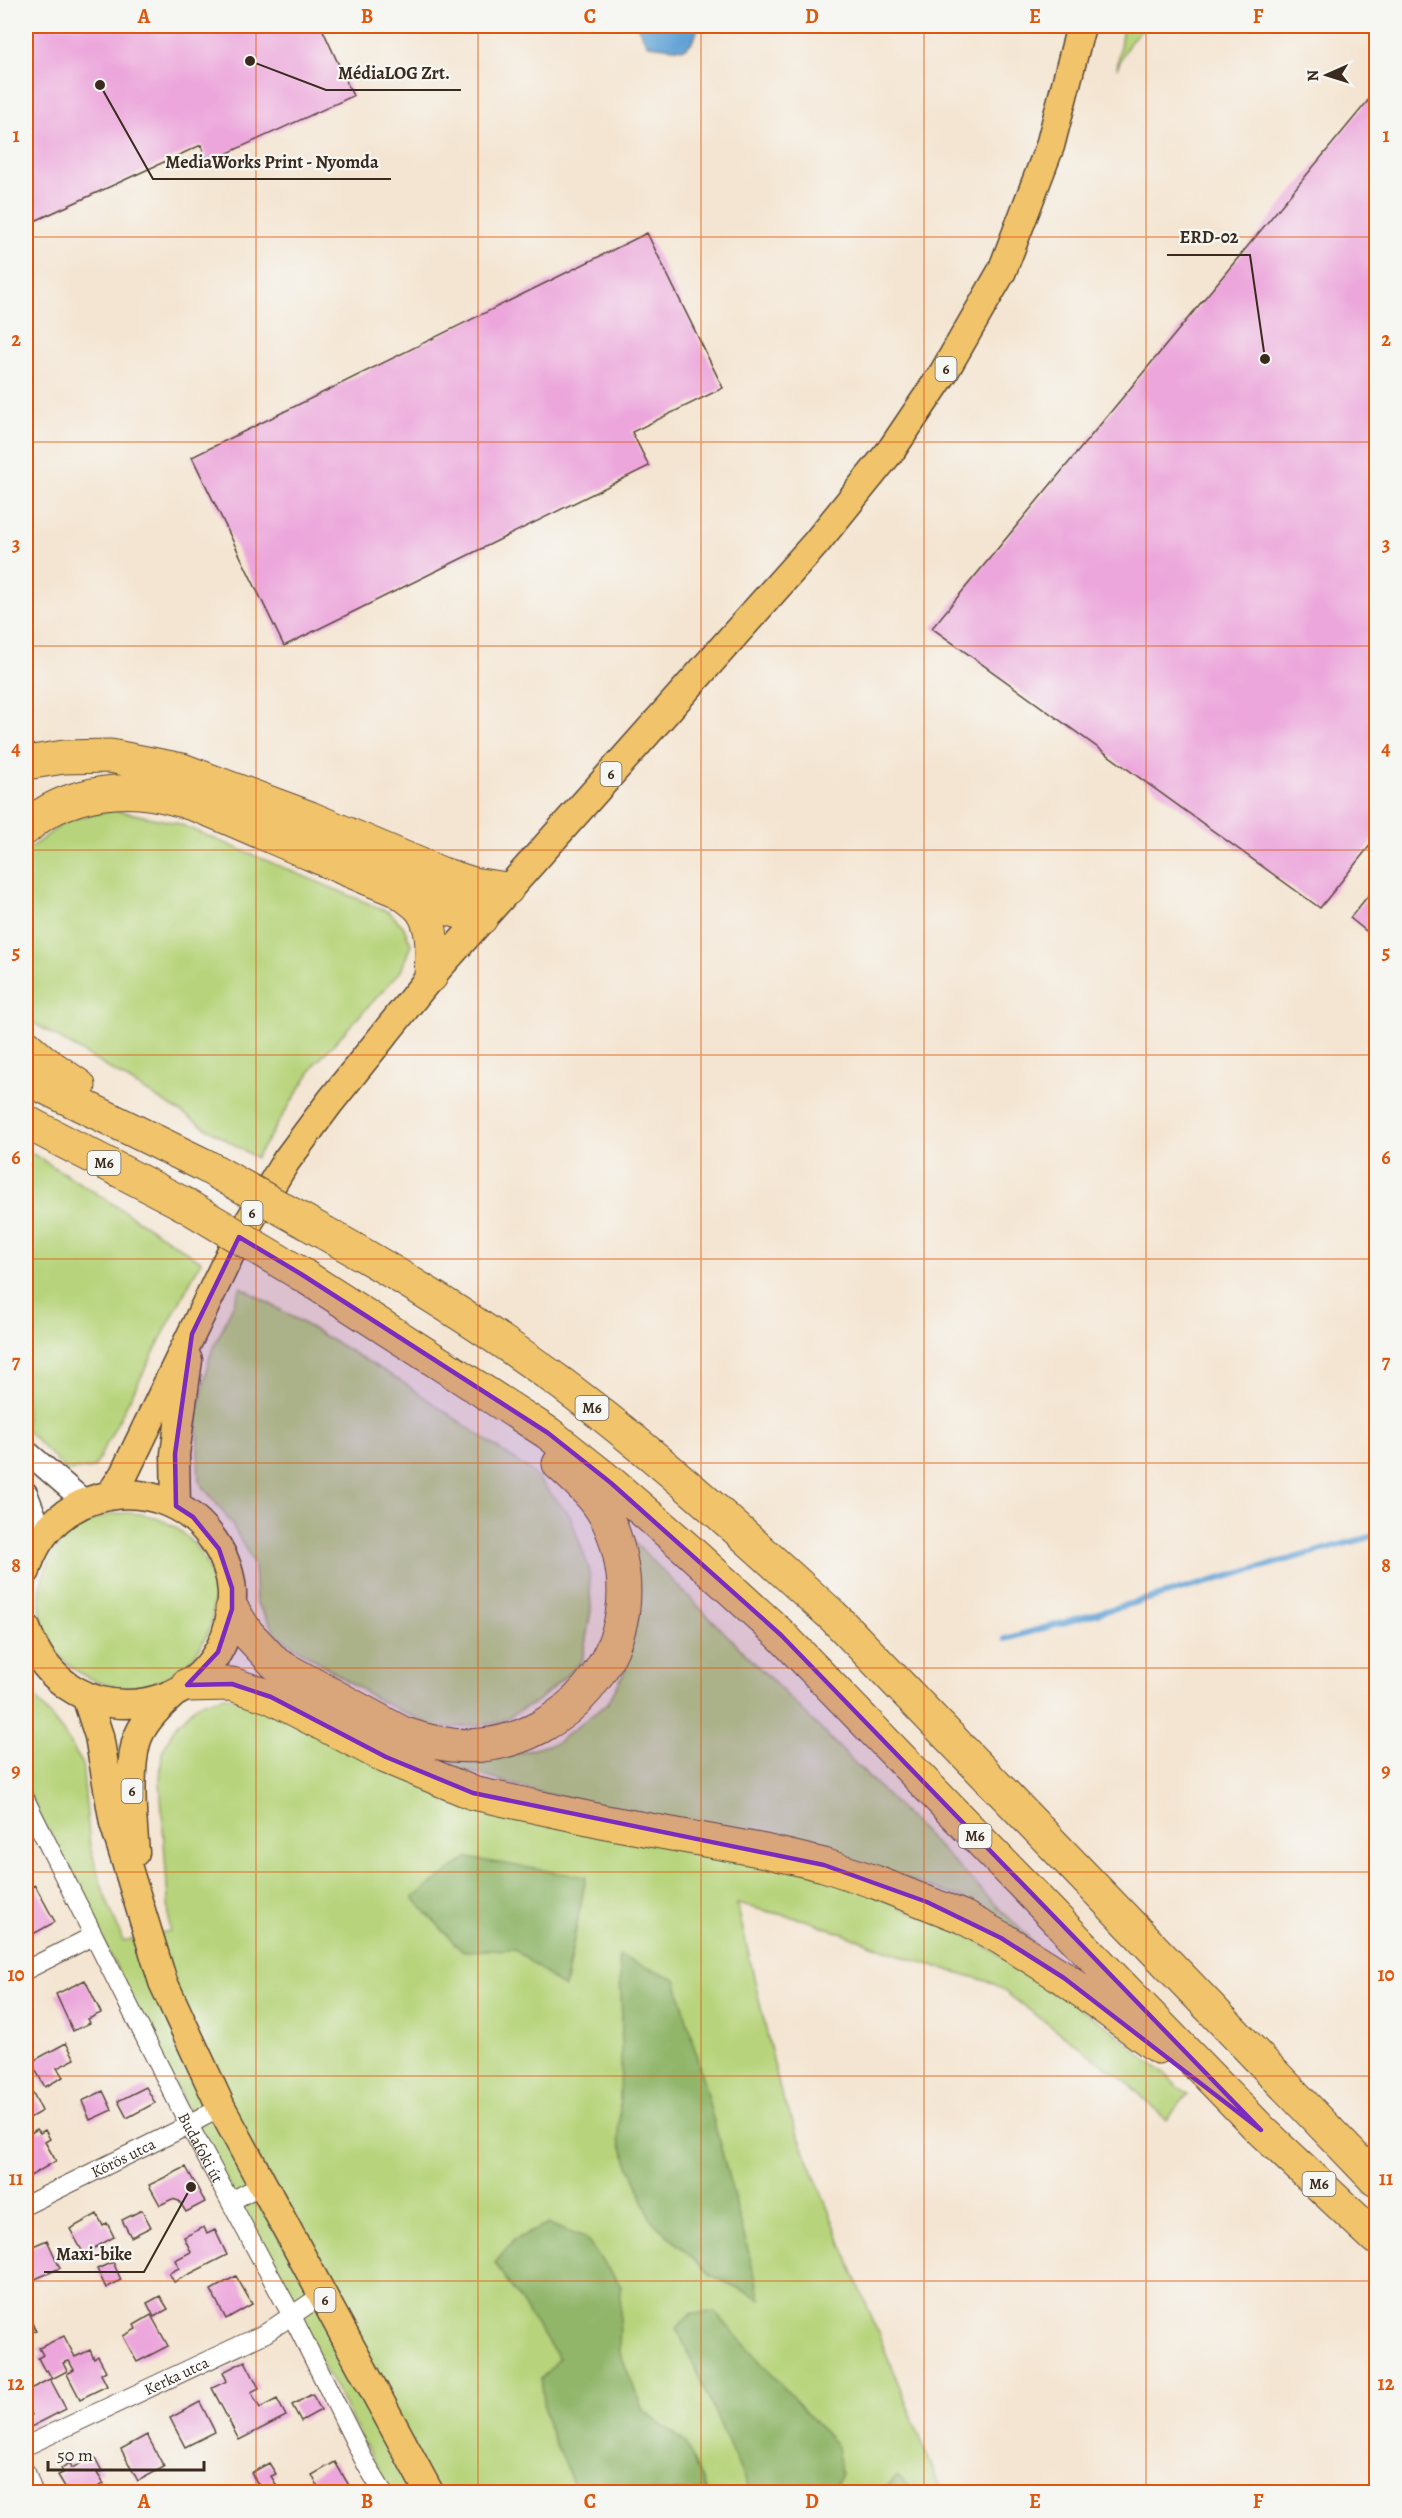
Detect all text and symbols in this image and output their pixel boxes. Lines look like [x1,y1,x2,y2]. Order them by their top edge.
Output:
text: A [137,3,151,30]
text: B [361,3,373,30]
text: C [584,3,596,30]
text: D [805,3,819,30]
text: E [1029,3,1041,30]
text: F [1253,3,1264,30]
north arrow [1297,45,1357,105]
callout: MédiaLOG Zrt. [326,54,461,90]
text: MédiaLOG Zrt. [338,61,450,85]
text: N [1302,69,1324,82]
text: 1 [12,122,20,149]
text: 1 [1382,122,1390,149]
callout: MediaWorks Print - Nyomda [153,143,391,179]
text: MediaWorks Print - Nyomda [165,150,379,174]
callout: ERD-02 [1167,219,1250,255]
text: ERD-02 [1180,225,1239,249]
text: 2 [11,326,21,353]
text: 2 [1381,326,1391,353]
road number: 6 [936,357,956,381]
text: 3 [12,531,20,558]
text: 3 [1382,531,1390,558]
text: 4 [11,735,21,762]
text: 4 [1381,735,1391,762]
road number: 6 [600,762,622,786]
text: 5 [12,939,20,966]
text: 5 [1382,939,1390,966]
text: 6 [11,1144,21,1171]
text: 6 [1381,1144,1391,1171]
road number: M6 [88,1151,120,1175]
road number: 6 [242,1201,262,1225]
text: 7 [12,1348,21,1375]
text: 7 [1382,1348,1391,1375]
road number: M6 [576,1396,608,1420]
text: 8 [11,1552,21,1579]
text: 8 [1381,1552,1391,1579]
text: 9 [11,1757,21,1784]
text: 9 [1381,1757,1391,1784]
road number: 6 [122,1779,142,1803]
road number: M6 [958,1824,992,1848]
text: 10 [7,1961,25,1988]
text: 10 [1377,1961,1395,1988]
street label: Budafoki út [172,2109,228,2187]
street label: Körös utca [88,2133,160,2183]
text: 11 [9,2165,23,2192]
text: 11 [1379,2165,1393,2192]
road number: M6 [1302,2172,1336,2196]
callout: Maxi-bike [44,2236,144,2272]
text: Maxi-bike [56,2242,132,2266]
road number: 6 [314,2288,336,2312]
street label: Kerka utca [141,2351,213,2401]
text: 12 [8,2370,25,2397]
text: 12 [1378,2370,1395,2397]
scale bar [48,2434,204,2472]
text: 50 m [57,2443,93,2467]
text: A [137,2488,151,2515]
text: B [361,2488,373,2515]
text: C [584,2488,596,2515]
text: D [805,2488,819,2515]
text: E [1029,2488,1041,2515]
text: F [1253,2488,1264,2515]

